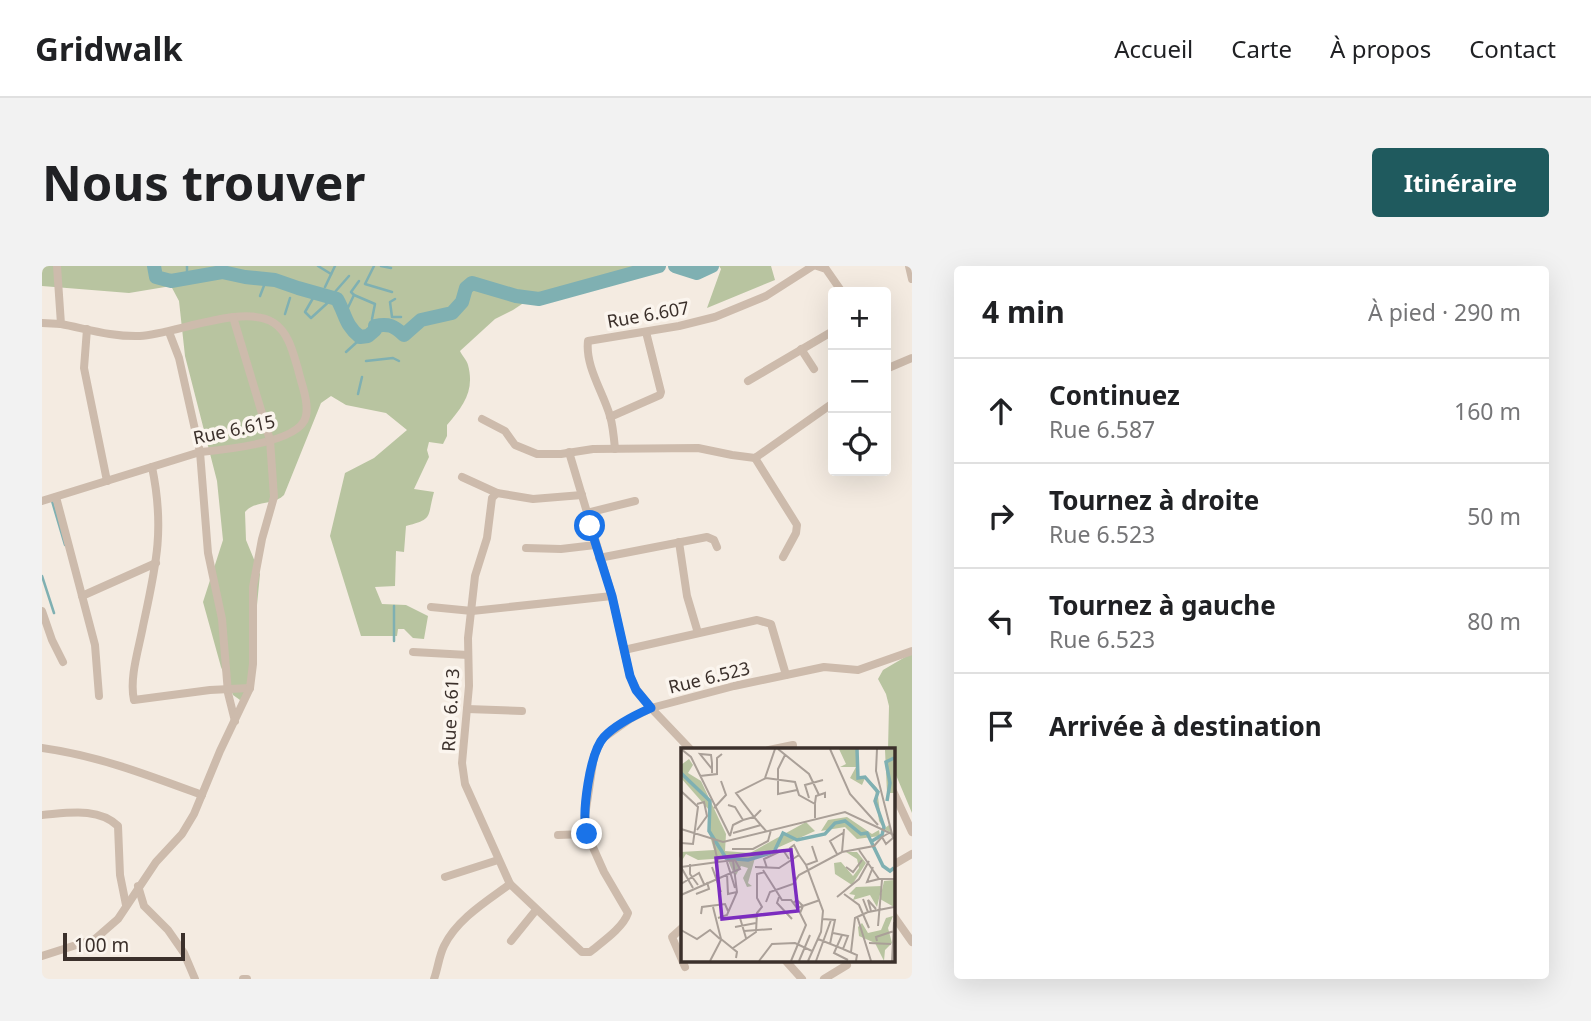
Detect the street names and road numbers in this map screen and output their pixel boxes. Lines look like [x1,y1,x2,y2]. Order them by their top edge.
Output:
street label: Rue 6.607 [605,295,691,333]
street label: Rue 6.615 [191,409,277,449]
street label: Rue 6.523 [666,655,752,699]
street label: Rue 6.613 [436,668,464,752]

